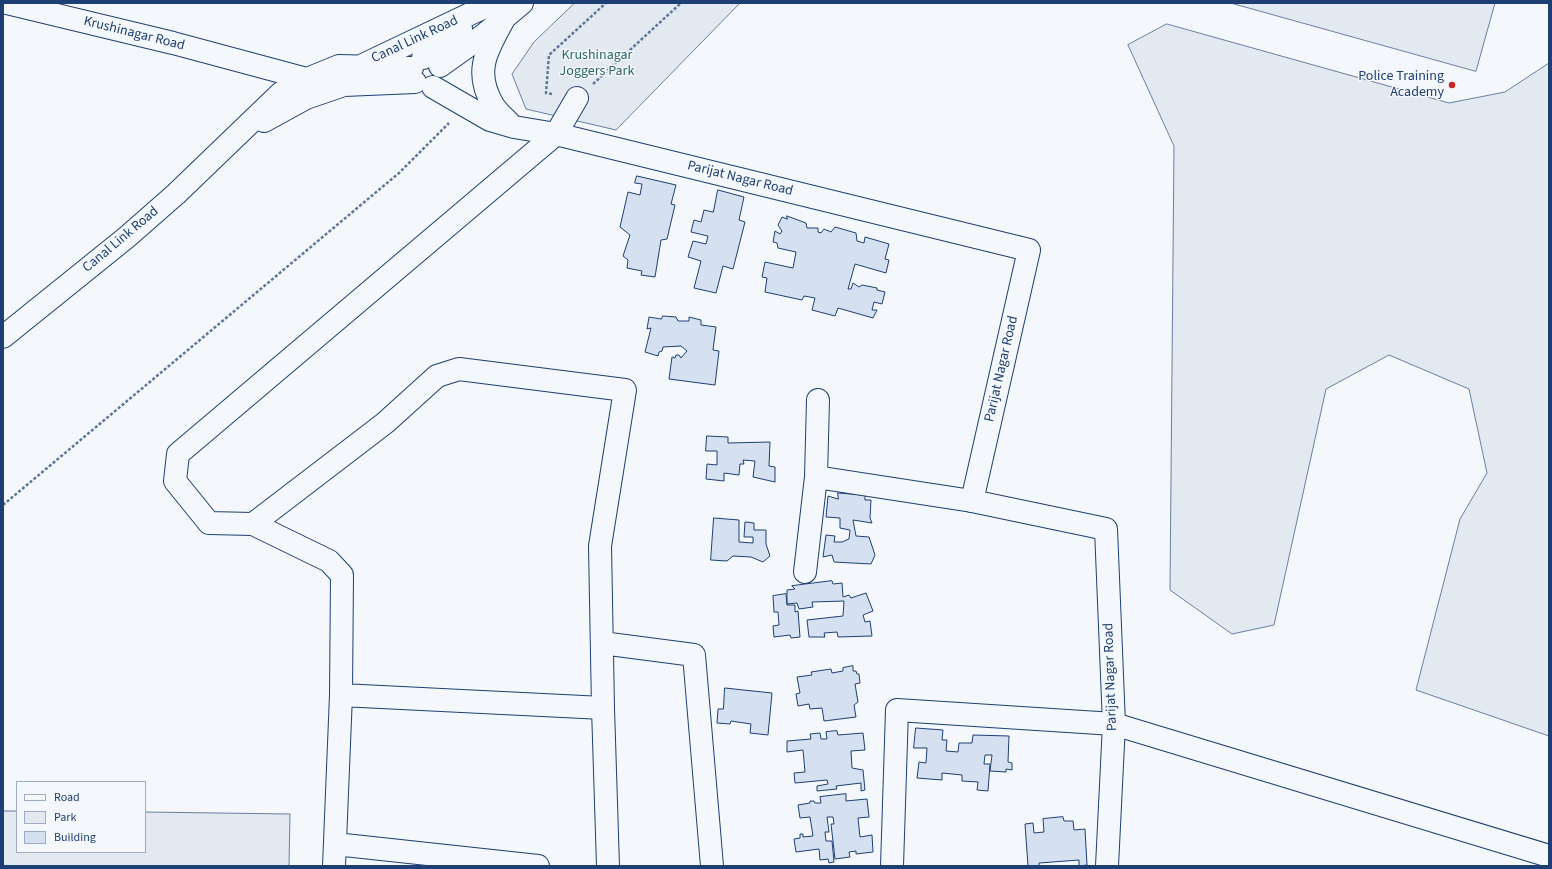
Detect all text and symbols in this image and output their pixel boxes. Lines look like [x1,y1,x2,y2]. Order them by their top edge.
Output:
street label: Krushinagar Road [82,13,186,55]
street label: Canal Link Road [369,13,461,67]
park label: Krushinagar Joggers Park [560,48,634,80]
place label: Police Training Academy [1358,69,1444,102]
marker: Police Training Academy [1447,80,1457,90]
street label: Parijat Nagar Road [685,158,795,200]
street label: Canal Link Road [80,203,162,277]
street label: Parijat Nagar Road [982,314,1022,424]
street label: Parijat Nagar Road [1101,623,1121,731]
legend [16,781,146,853]
text: Road [54,789,80,806]
text: Park [54,809,76,826]
text: Building [54,829,96,846]

